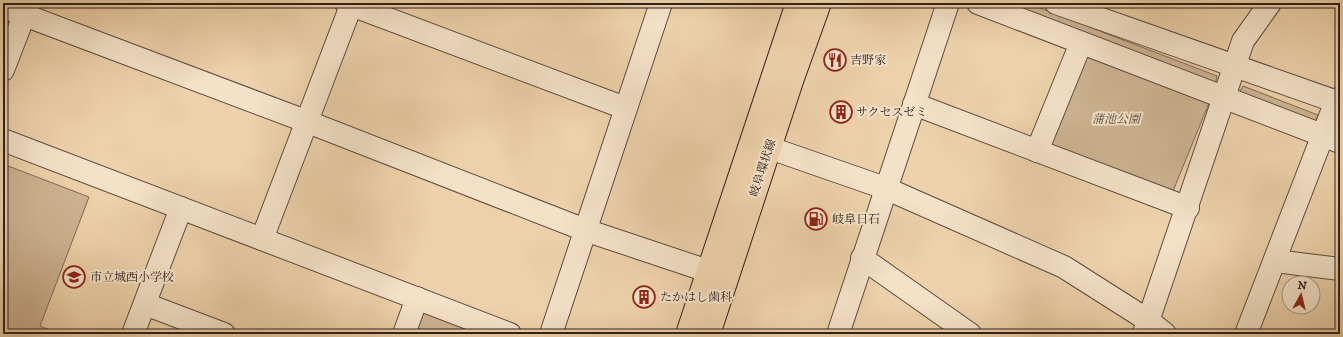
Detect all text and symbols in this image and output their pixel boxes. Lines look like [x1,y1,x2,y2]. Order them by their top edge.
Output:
restaurant icon: 吉野家 [822,47,848,73]
place label: 吉野家 [850,53,886,68]
building icon: サクセスゼミ [828,99,854,125]
place label: サクセスゼミ [856,105,928,120]
park label: 蒲池公園 [1092,112,1142,127]
street label: 岐阜環状線 [747,137,779,199]
fuel station icon: 岐阜日石 [803,206,829,232]
place label: 岐阜日石 [832,212,880,227]
school or university icon: 市立城西小学校 [61,264,87,290]
place label: 市立城西小学校 [90,270,174,285]
north arrow [1281,275,1321,315]
text: N [1297,279,1308,294]
building icon: たかはし歯科 [631,284,657,310]
place label: たかはし歯科 [660,290,732,305]

